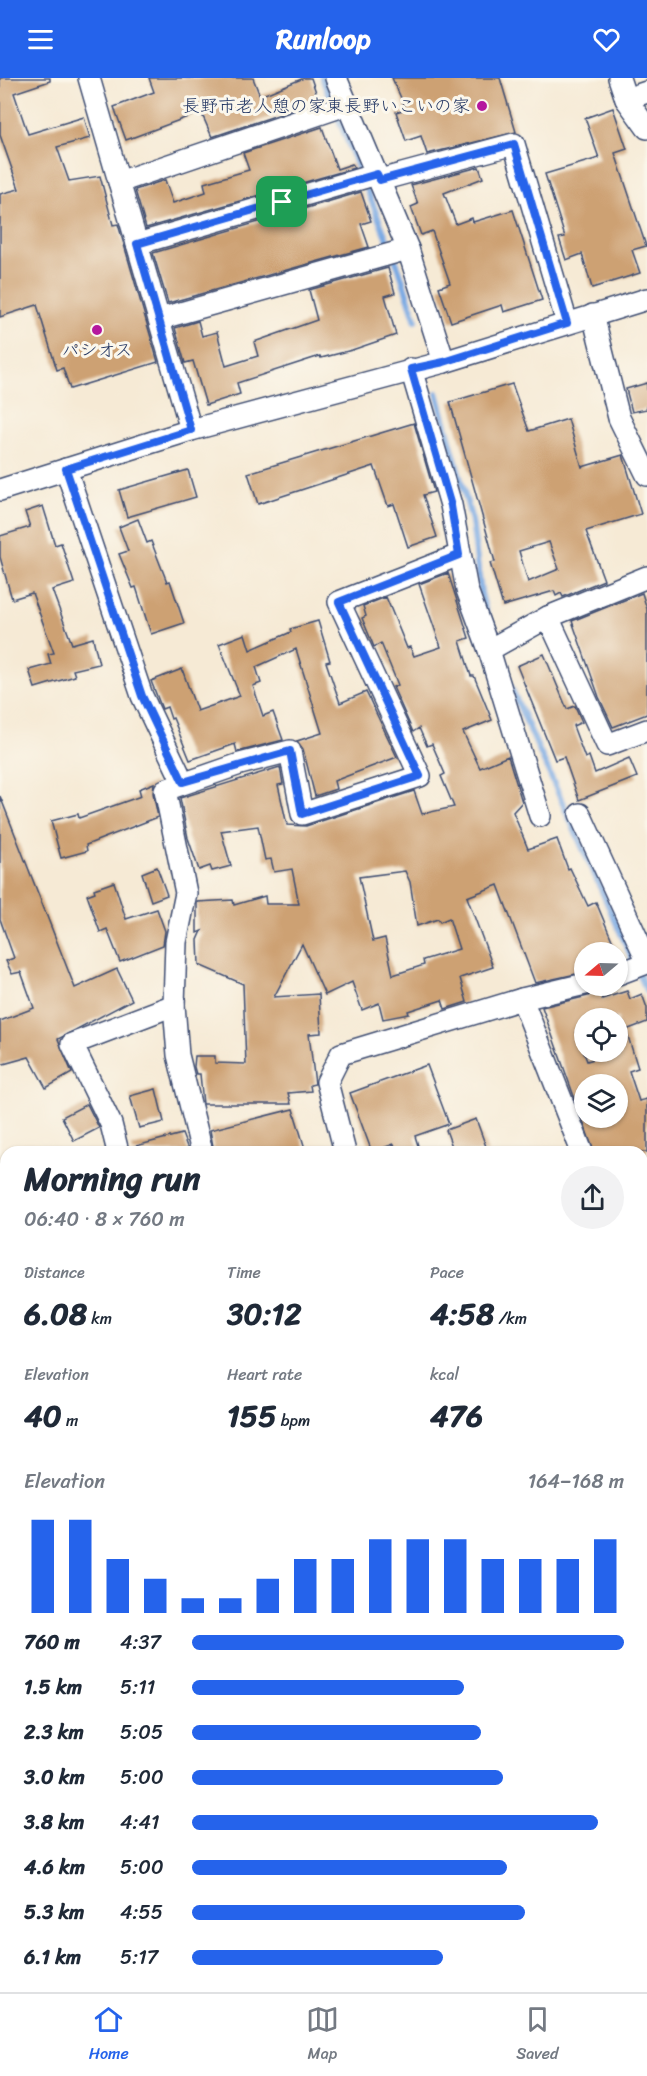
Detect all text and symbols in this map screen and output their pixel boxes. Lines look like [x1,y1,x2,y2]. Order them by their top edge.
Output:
text: Runloop [276,15,371,63]
icon: menu [24,23,57,56]
icon: heart [590,23,623,56]
place label: 長野市老人憩の家東長野いこいの家 [182,90,470,122]
marker: 長野市老人憩の家東長野いこいの家 [475,99,489,113]
pin [256,176,307,227]
icon: arrive [265,185,298,218]
marker: パシオス [90,323,104,337]
place label: パシオス [62,334,132,366]
north arrow [574,942,628,996]
map controls [574,942,628,1128]
button: locate [574,1008,628,1062]
button: layers [574,1074,628,1128]
text: Morning run [24,1150,200,1208]
button: share [561,1166,624,1229]
text: 06:40 · 8 × 760 m [24,1202,185,1237]
text: Distance [24,1258,85,1287]
text: Time [227,1258,261,1287]
text: Pace [430,1258,464,1287]
text: 6.08 [24,1287,87,1341]
text: 30:12 [227,1287,302,1341]
text: 4:58 [430,1287,494,1341]
text: km [87,1304,112,1333]
text: /km [494,1304,527,1333]
text: Elevation [24,1360,89,1389]
text: Heart rate [227,1360,302,1389]
text: kcal [430,1360,459,1389]
text: 40 [24,1389,62,1443]
text: 155 [227,1389,277,1443]
text: 476 [430,1389,483,1443]
text: m [62,1406,78,1435]
text: bpm [277,1406,310,1435]
text: Elevation [24,1464,105,1499]
text: 164–168 m [528,1464,624,1499]
text: 760 m [24,1625,80,1660]
text: 4:37 [120,1625,161,1660]
text: 1.5 km [24,1670,82,1705]
text: 5:11 [120,1670,155,1705]
text: 2.3 km [24,1715,84,1750]
text: 5:05 [120,1715,163,1750]
text: 3.0 km [24,1760,85,1795]
text: 5:00 [120,1760,164,1795]
text: 3.8 km [24,1805,84,1840]
text: 4:41 [120,1805,160,1840]
text: 4.6 km [24,1850,85,1885]
text: 5:00 [120,1850,164,1885]
text: 5.3 km [24,1895,84,1930]
text: 4:55 [120,1895,163,1930]
text: 6.1 km [24,1940,81,1975]
text: 5:17 [120,1940,158,1975]
tab: Home [89,2003,129,2068]
tab: Map [306,2003,339,2068]
tab: Saved [516,2003,558,2068]

